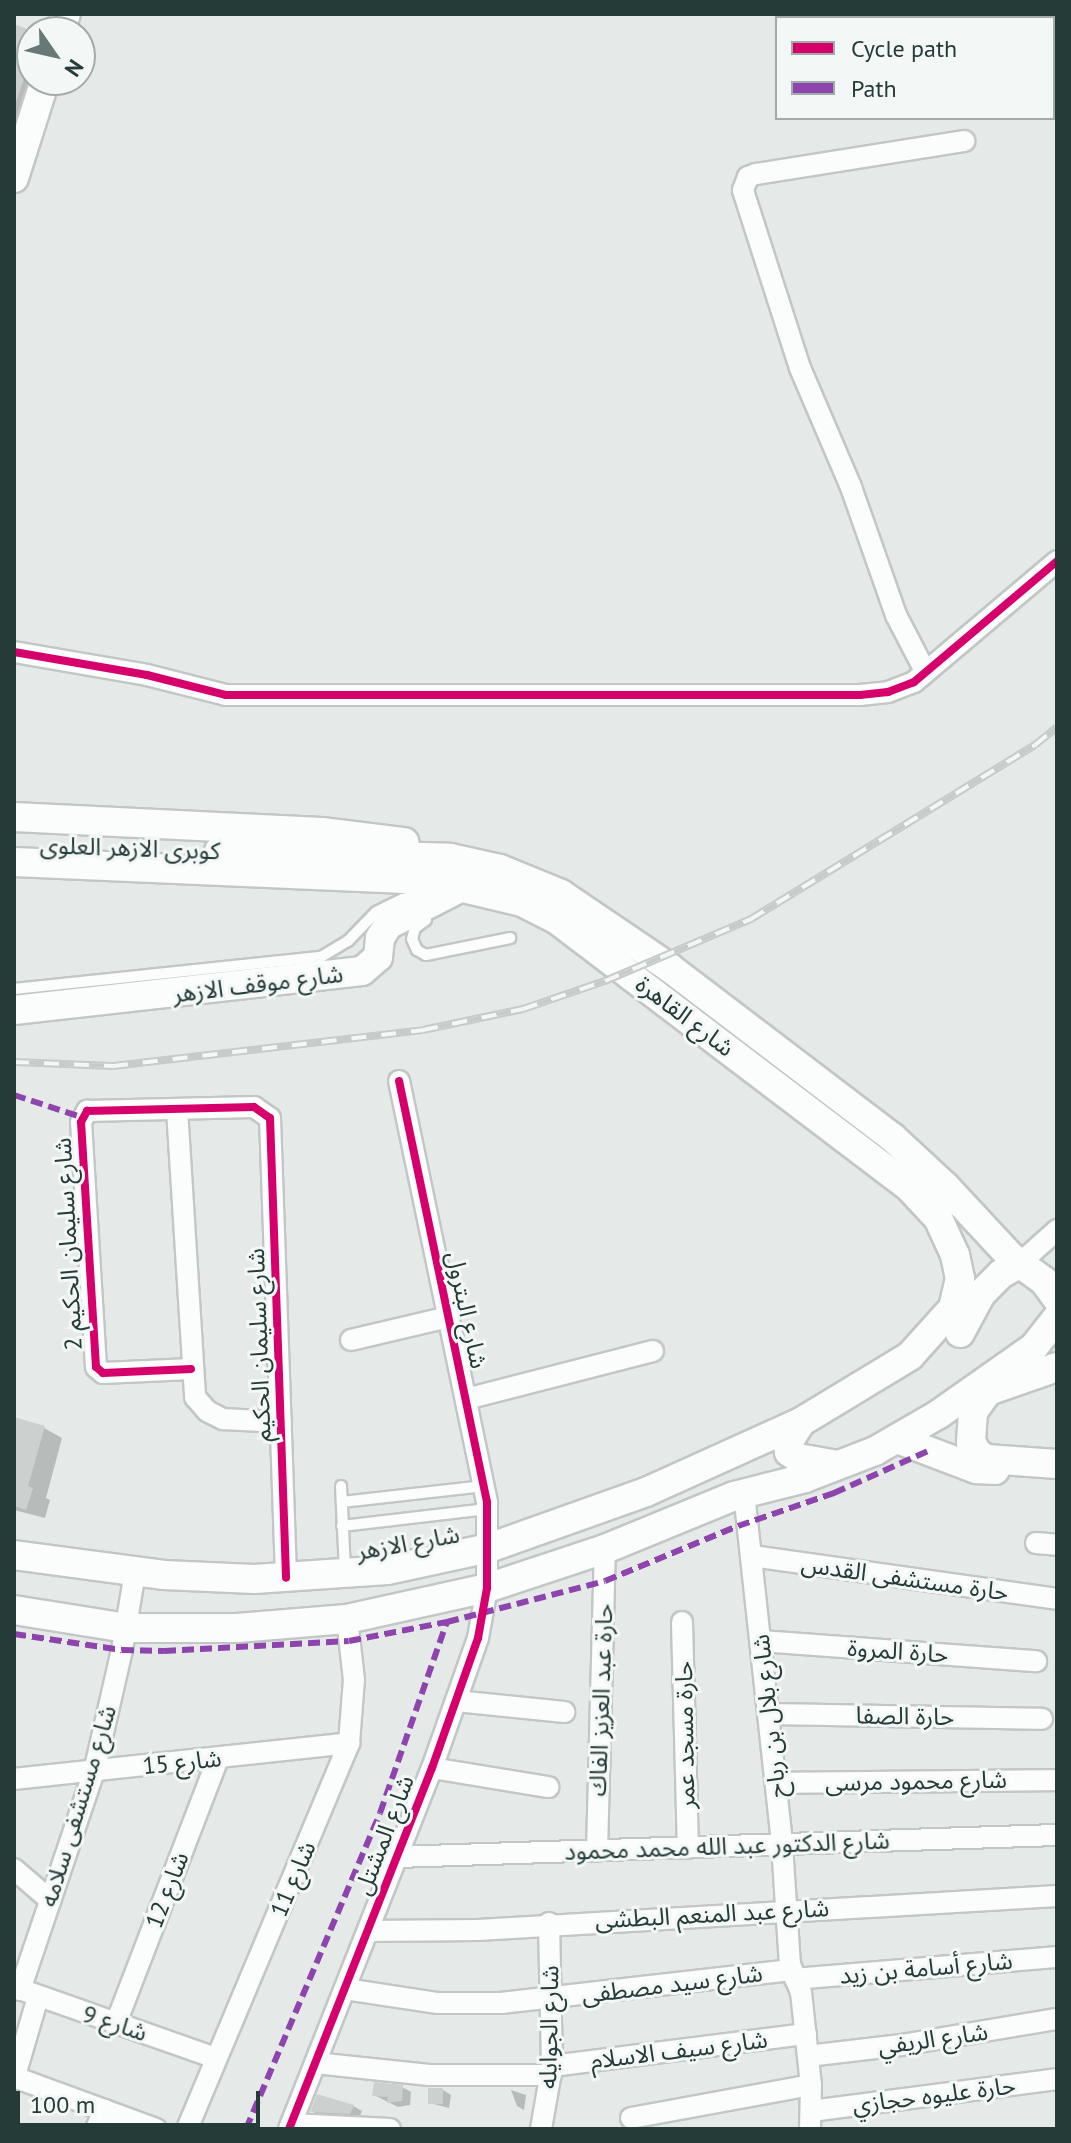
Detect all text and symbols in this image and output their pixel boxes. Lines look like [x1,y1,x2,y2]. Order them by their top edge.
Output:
north arrow [16,16,96,96]
legend [775,16,1055,120]
text: Cycle path [851,33,957,64]
text: N [59,54,90,82]
text: Path [851,73,897,104]
street label: كوبرى الازهر العلوى [39,830,221,866]
street label: شارع موقف الازهر [171,959,345,1009]
street label: شارع القاهرة [630,970,740,1062]
street label: شارع سليمان الحكيم 2 [48,1137,88,1351]
street label: شارع سليمان الحكيم [241,1248,277,1442]
street label: شارع البترول [441,1249,493,1371]
street label: شارع الازهر [354,1520,462,1566]
street label: حارة مستشفى القدس [800,1549,1010,1607]
street label: حارة عبد العزيز الفاك [583,1603,619,1797]
street label: شارع بلال بن رباح [746,1633,792,1799]
street label: حارة المروة [847,1633,949,1669]
street label: حارة مسجد عمر [669,1661,701,1809]
street label: حارة الصفا [855,1701,955,1731]
street label: شارع مستشفى سلامه [34,1702,122,1910]
street label: شارع 15 [141,1744,223,1780]
street label: شارع محمود مرسى [825,1765,1007,1797]
street label: شارع المشتل [348,1771,420,1899]
street label: شارع الدكتور عبد الله محمد محمود [564,1826,890,1866]
street label: شارع 11 [264,1837,322,1921]
street label: شارع 12 [139,1848,195,1932]
street label: شارع عبد المنعم البطشى [594,1893,830,1935]
street label: شارع أسامة بن زيد [838,1946,1014,1990]
street label: شارع سيد مصطفى [580,1959,764,2009]
street label: شارع الجوايله [534,1965,564,2089]
street label: شارع 9 [79,1999,151,2047]
street label: شارع الريفي [876,2017,990,2061]
street label: شارع سيف الاسلام [589,2025,769,2075]
street label: حارة عليوه حجازي [851,2071,1017,2119]
scale bar [20,2075,264,2125]
text: 100 m [30,2089,95,2120]

